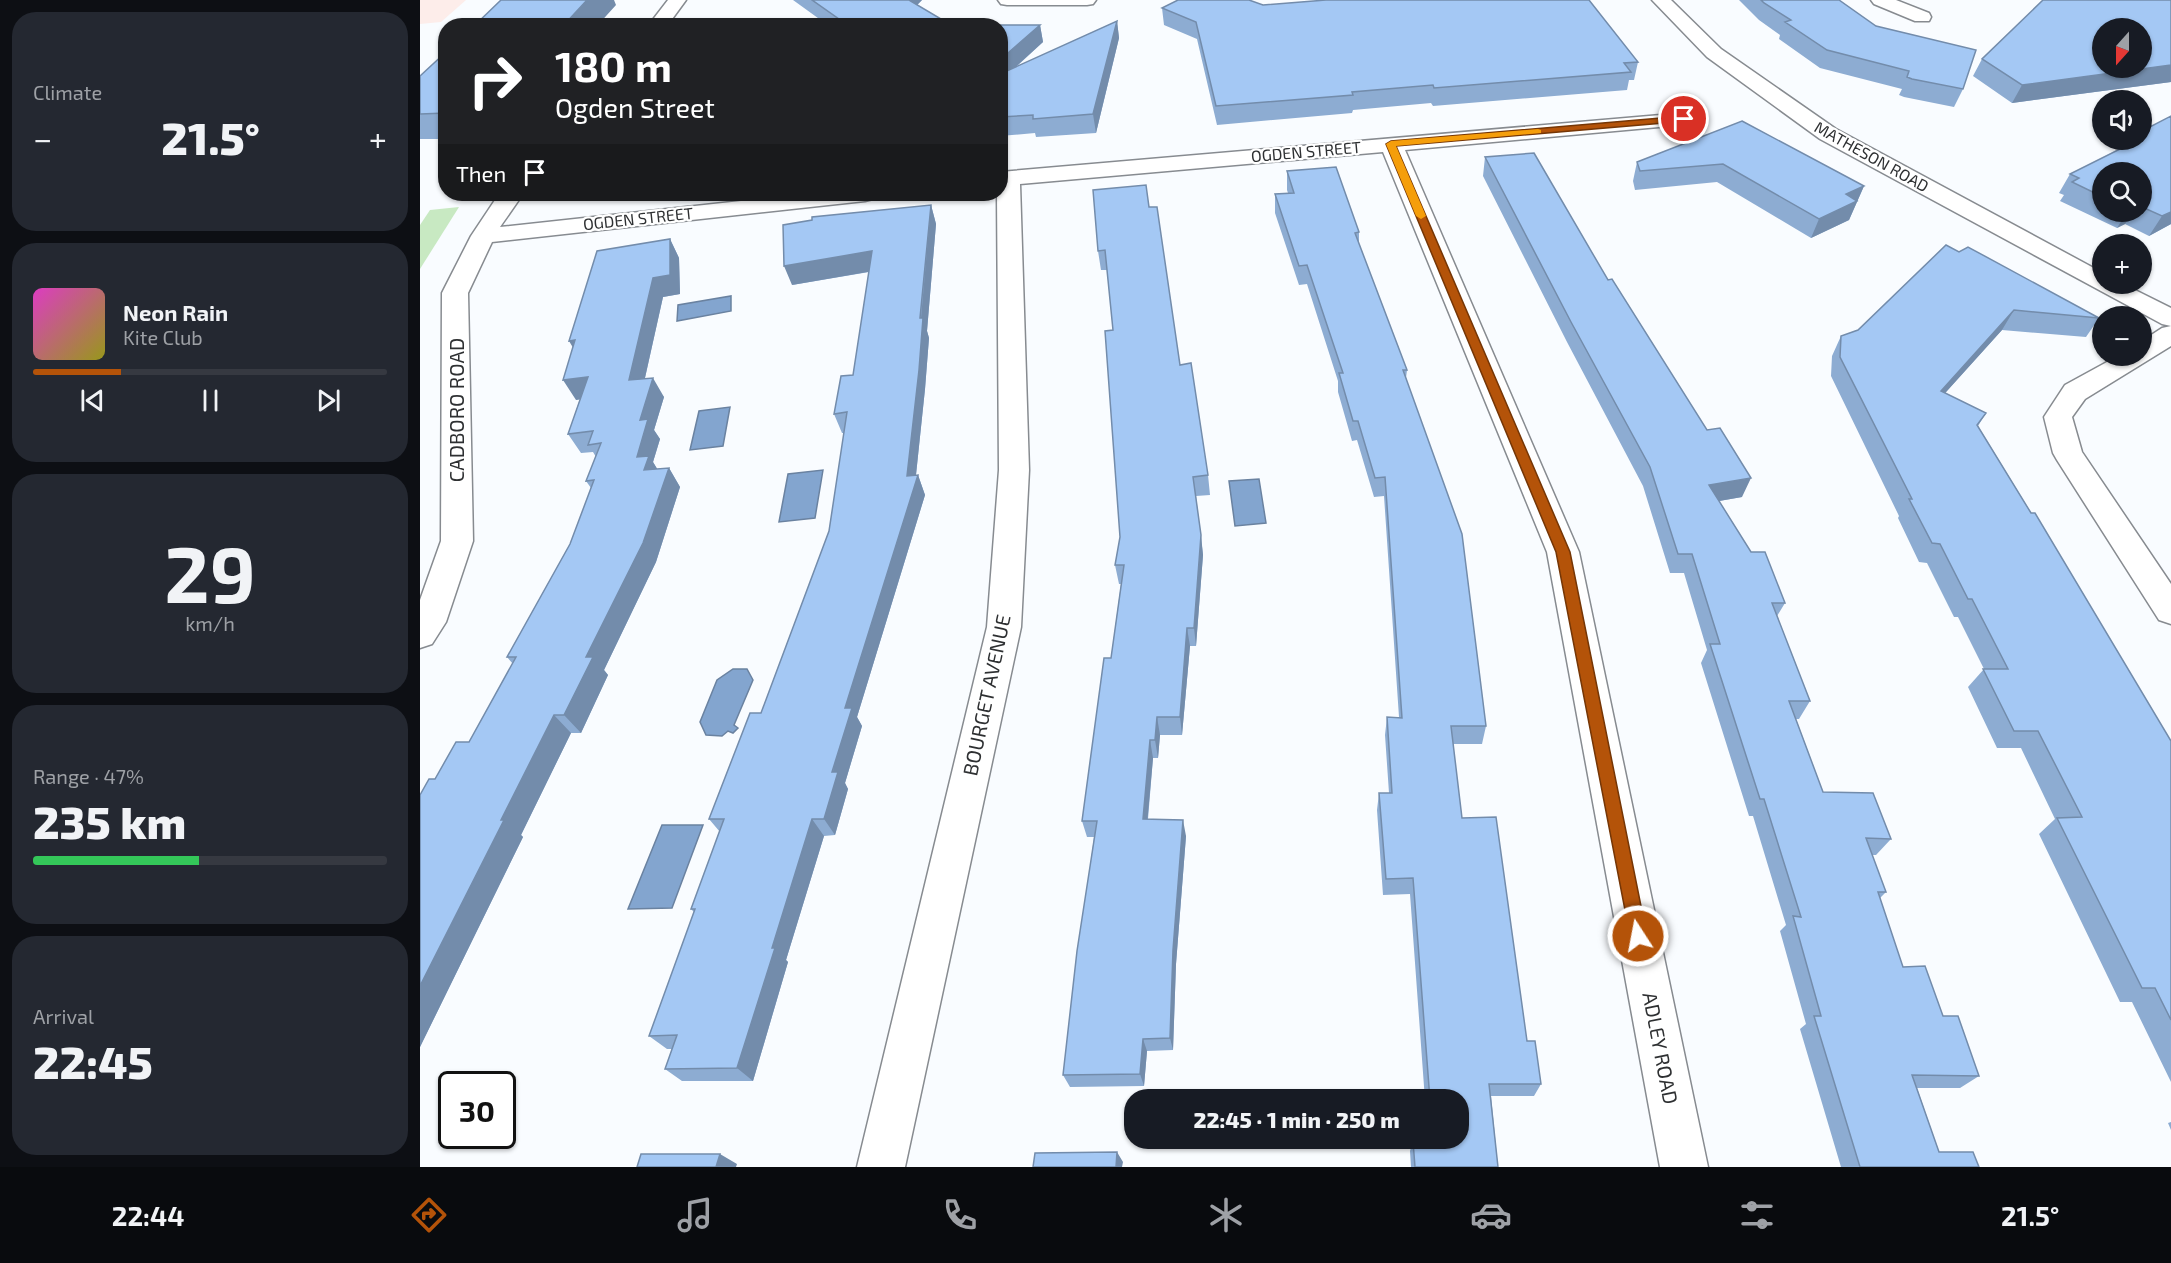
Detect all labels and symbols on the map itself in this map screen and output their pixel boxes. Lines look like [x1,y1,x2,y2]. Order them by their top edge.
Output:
north arrow [2092,18,2152,78]
pin [1658,93,1709,144]
street label: MATHESON ROAD [1812,117,1932,195]
street label: OGDEN STREET [1250,137,1362,165]
street label: OGDEN STREET [582,203,694,233]
street label: CADBORO ROAD [444,338,468,482]
street label: BOURGET AVENUE [957,612,1015,778]
position arrow [1606,904,1670,968]
street label: ADLEY ROAD [1638,990,1684,1106]
speed limit sign: 30 [438,1071,516,1149]

